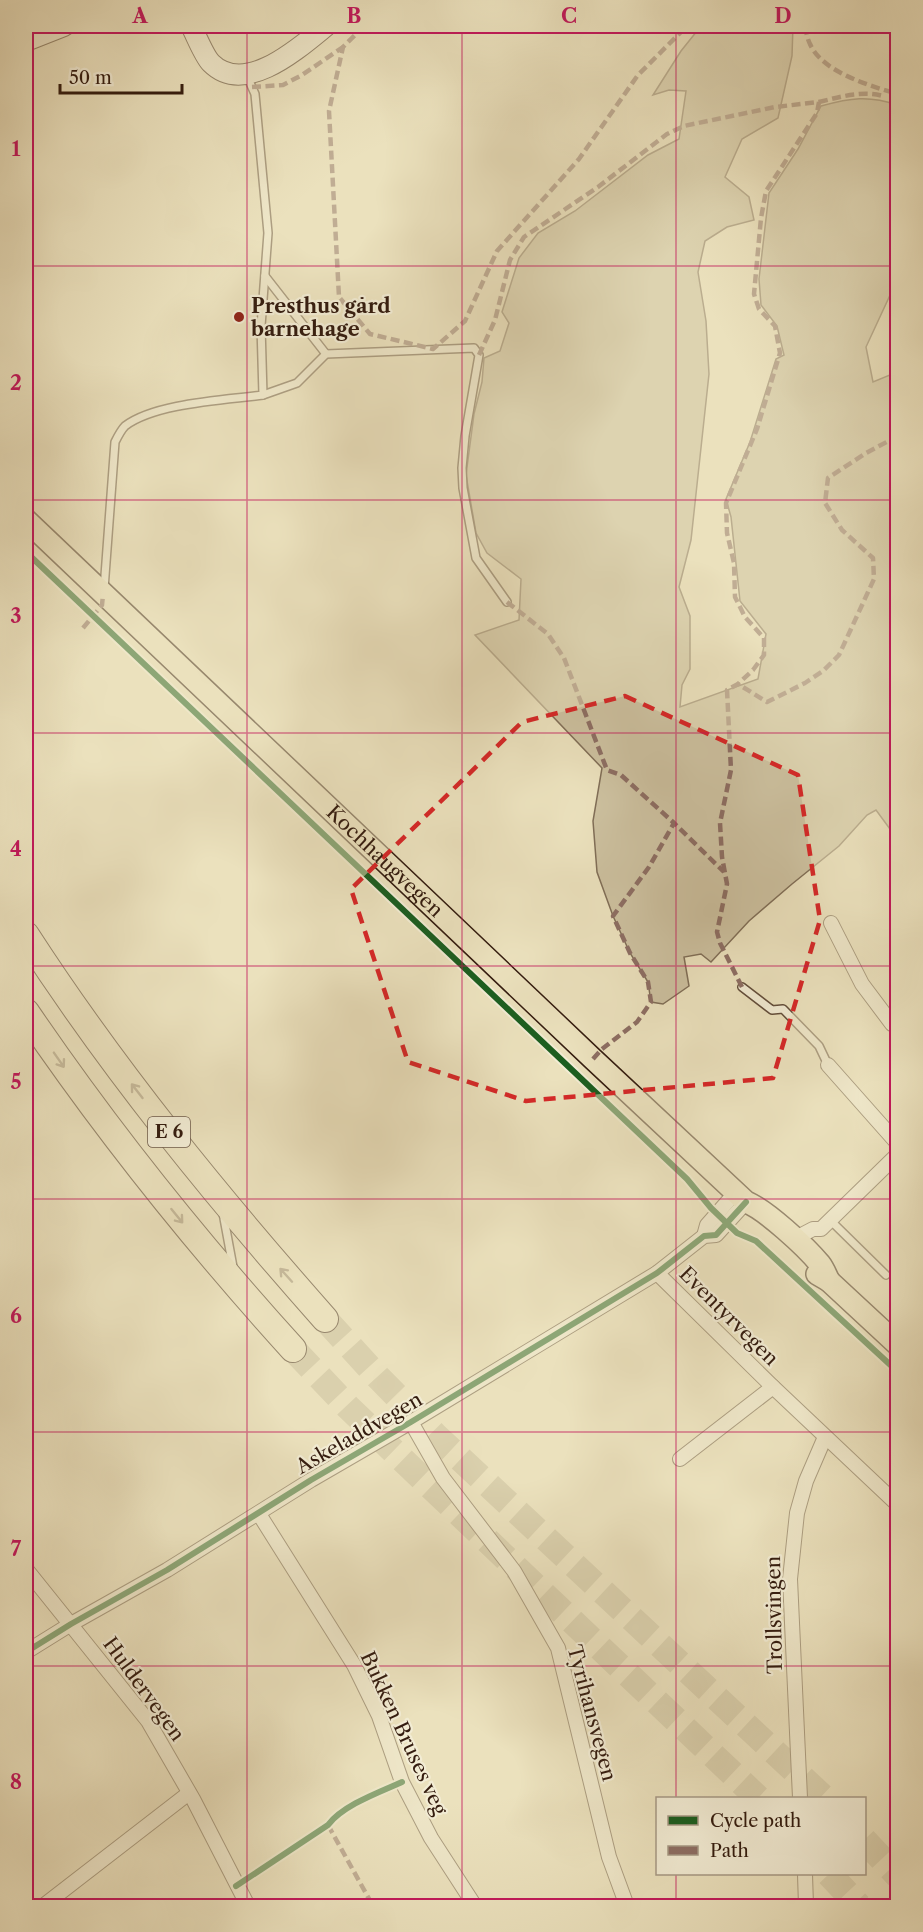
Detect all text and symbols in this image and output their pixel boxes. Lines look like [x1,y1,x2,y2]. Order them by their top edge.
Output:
text: A [131,4,148,28]
text: B [347,4,362,28]
text: C [561,4,577,28]
text: D [774,4,792,28]
scale bar [60,57,182,95]
text: 50 m [69,67,112,89]
text: 1 [12,137,21,161]
place label: Presthus gård barnehage [250,294,391,341]
marker: Presthus gård barnehage [232,310,246,324]
text: 2 [10,371,22,395]
text: 3 [10,604,22,628]
street label: Kochhaugvegen [321,800,448,922]
text: 4 [10,837,22,861]
one-way arrow [53,1052,65,1068]
text: 5 [10,1070,22,1094]
one-way arrow [131,1083,144,1099]
road number: E 6 [148,1117,190,1147]
one-way arrow [170,1208,183,1224]
street label: Eventyrvegen [675,1262,784,1371]
one-way arrow [280,1267,293,1283]
text: 6 [10,1304,22,1328]
street label: Askeladdvegen [291,1387,427,1479]
text: 7 [11,1537,22,1561]
street label: Trollsvingen [761,1555,787,1674]
street label: Huldervegen [98,1632,190,1746]
street label: Tyrihansvegen [562,1642,622,1784]
street label: Bukken Bruses veg [356,1647,453,1819]
text: 8 [10,1770,22,1794]
legend [656,1797,866,1875]
text: Cycle path [710,1810,801,1832]
text: Path [710,1840,749,1862]

